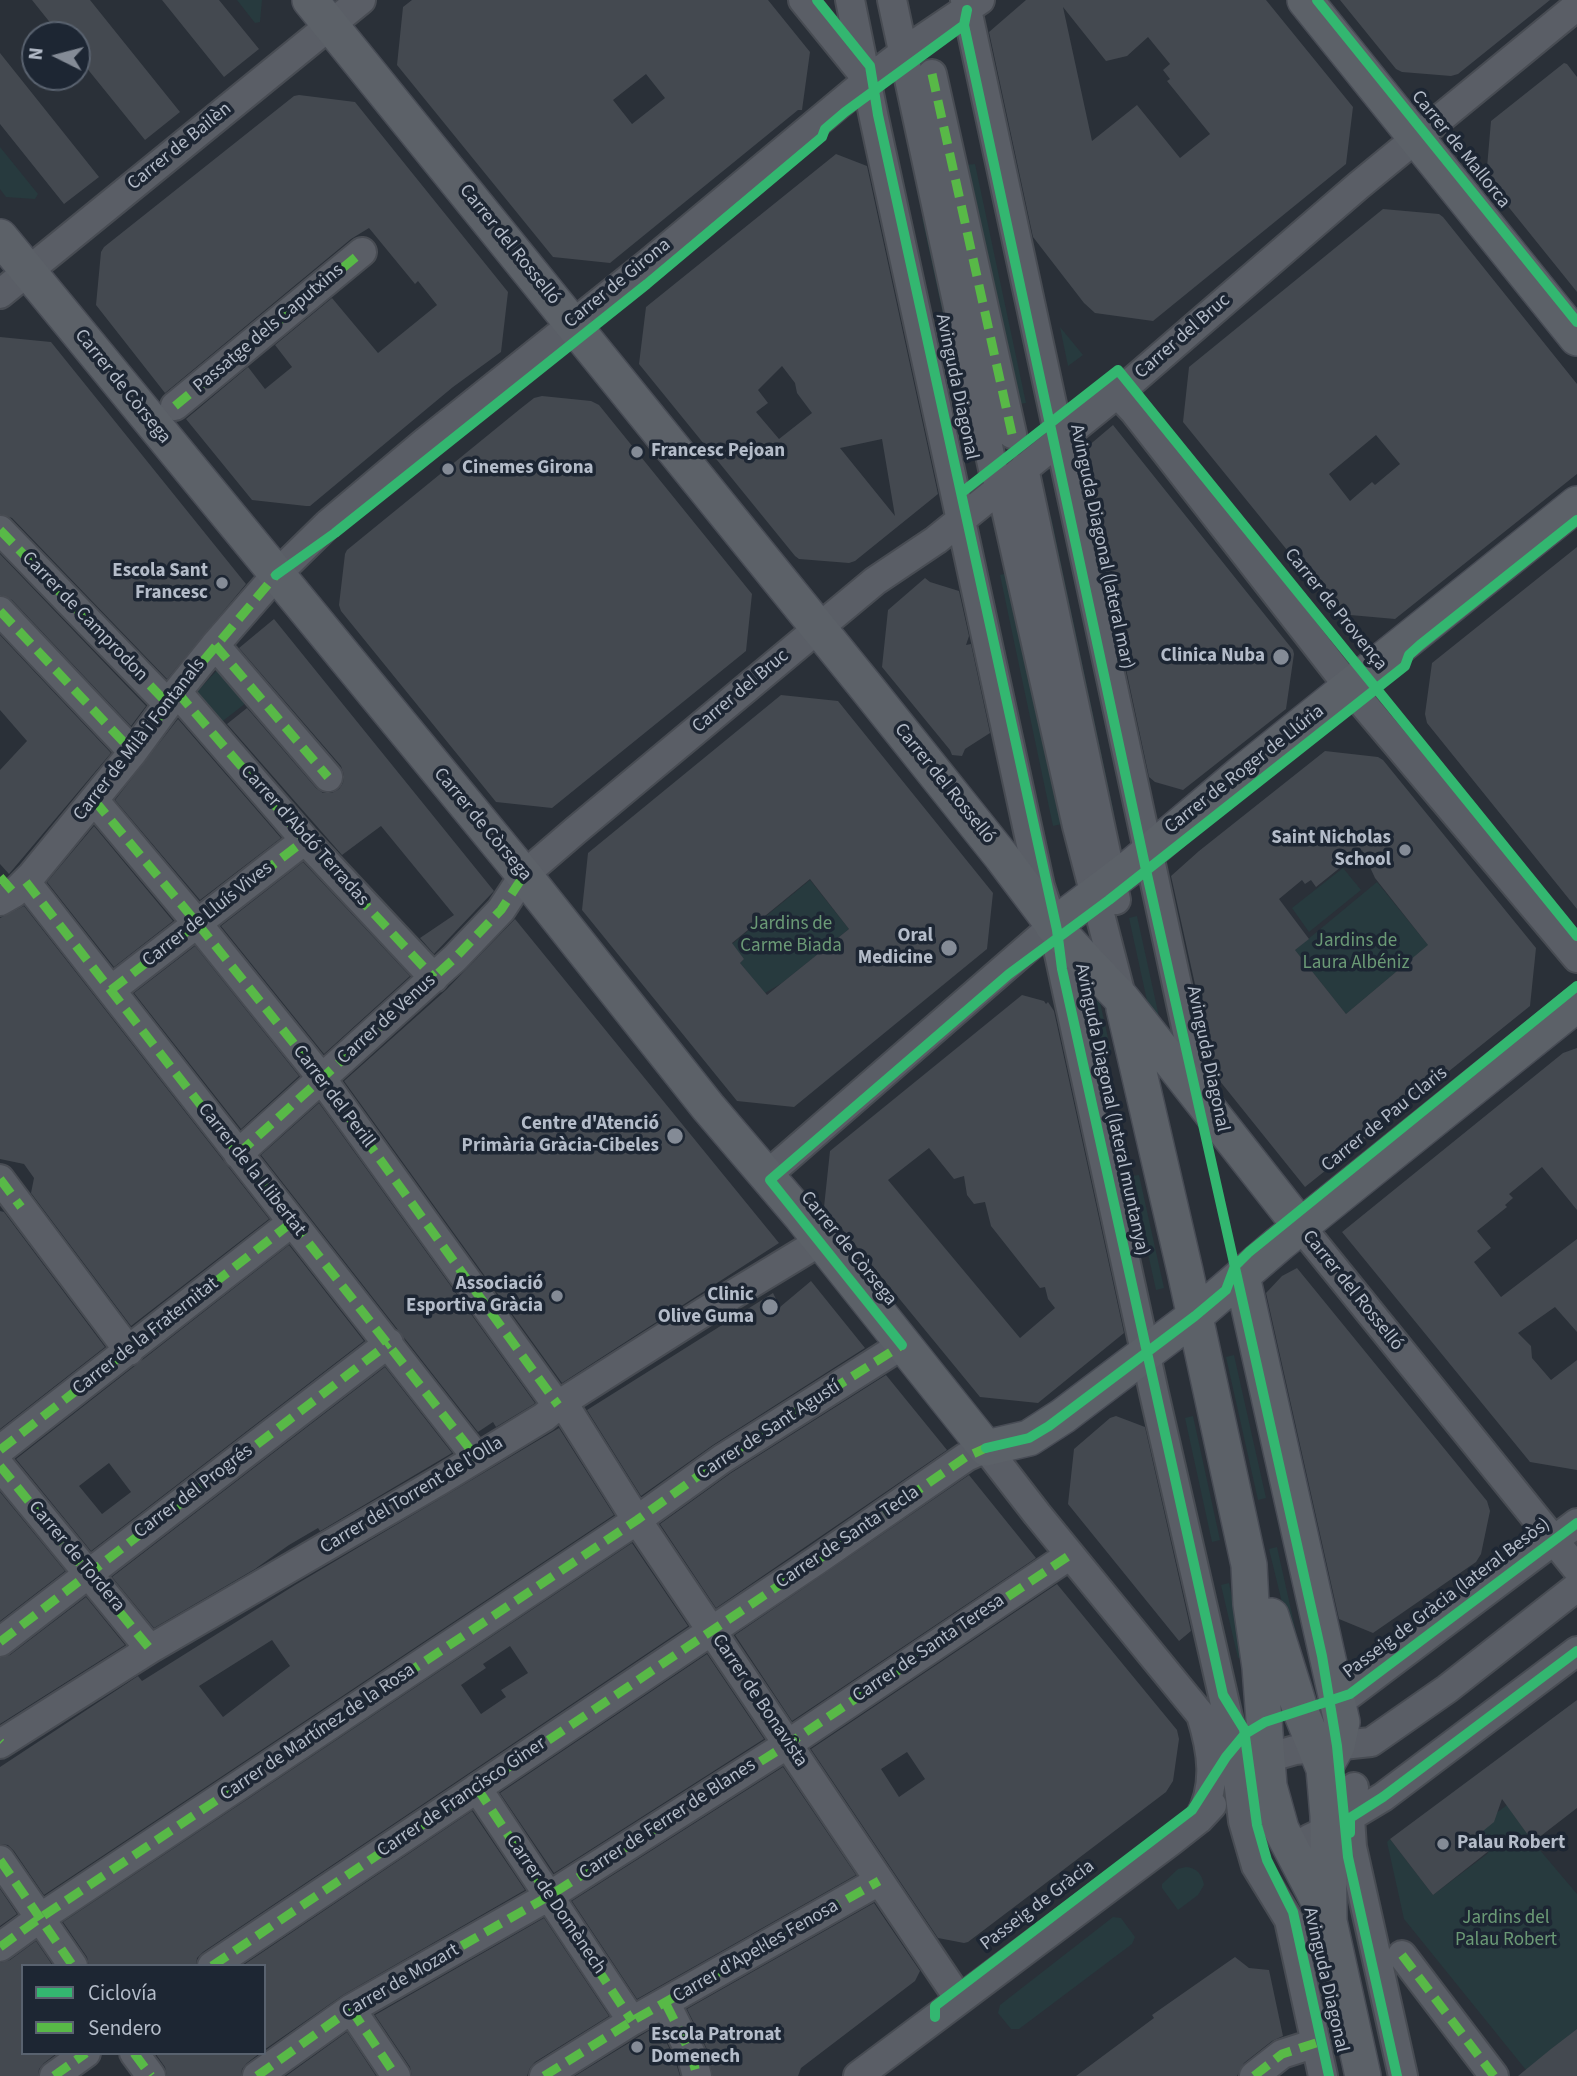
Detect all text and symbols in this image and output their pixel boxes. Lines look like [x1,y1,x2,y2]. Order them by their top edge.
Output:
north arrow [21,21,91,91]
text: N [23,46,51,62]
street label: Carrer de Mallorca [1406,87,1514,213]
street label: Carrer de Bailèn [123,98,237,196]
street label: Carrer del Rosselló [454,180,564,310]
street label: Carrer de Girona [560,234,676,334]
street label: Passatge dels Caputxins [189,260,349,398]
street label: Carrer del Bruc [1131,289,1235,385]
street label: Avinguda Diagonal [929,312,983,462]
street label: Carrer de Còrsega [69,325,175,449]
street label: Avinguda Diagonal (lateral mar) [1064,423,1138,671]
place label: Francesc Pejoan [651,441,785,463]
marker: Francesc Pejoan [629,444,645,460]
place label: Cinemes Girona [462,458,594,480]
marker: Cinemes Girona [440,461,456,477]
street label: Carrer de Provença [1279,544,1391,676]
street label: Carrer de Camprodon [16,547,152,687]
place label: Escola Sant Francesc [112,561,208,605]
marker: Escola Sant Francesc [214,575,230,591]
street label: Carrer del Bruc [688,645,794,739]
place label: Clinica Nuba [1161,646,1265,668]
marker: Clinica Nuba [1271,647,1291,667]
street label: Carrer de Milà i Fontanals [69,654,211,826]
street label: Carrer de Roger de Llúria [1161,701,1329,839]
street label: Carrer del Rosselló [889,719,999,849]
street label: Carrer d'Abdó Terradas [235,761,373,911]
street label: Carrer de Còrsega [428,764,536,886]
place label: Saint Nicholas School [1271,828,1391,872]
marker: Saint Nicholas School [1397,842,1413,858]
street label: Carrer de Lluís Vives [139,857,277,973]
park label: Jardins de Carme Biada [740,914,842,958]
place label: Oral Medicine [858,926,933,970]
park label: Jardins de Laura Albéniz [1303,931,1409,975]
marker: Oral Medicine [939,938,959,958]
street label: Avinguda Diagonal (lateral muntanya) [1069,962,1153,1258]
street label: Carrer de Venus [333,970,441,1070]
street label: Avinguda Diagonal [1180,984,1234,1134]
street label: Carrer del Perill [287,1041,379,1153]
street label: Carrer de Pau Claris [1318,1062,1452,1178]
street label: Carrer de la Llibertat [192,1099,310,1241]
place label: Centre d'Atenció Primària Gràcia-Cibeles [462,1114,659,1158]
marker: Centre d'Atenció Primària Gràcia-Cibeles [665,1126,685,1146]
street label: Carrer de Còrsega [795,1187,901,1311]
street label: Carrer del Rosselló [1297,1226,1407,1356]
street label: Carrer de la Fraternitat [69,1273,223,1401]
place label: Associació Esportiva Gràcia [406,1274,543,1318]
place label: Clinic Olive Guma [658,1285,754,1329]
marker: Associació Esportiva Gràcia [549,1288,565,1304]
marker: Clinic Olive Guma [760,1297,780,1317]
street label: Carrer de Sant Agustí [693,1376,845,1486]
street label: Carrer del Torrent de l'Olla [316,1432,508,1560]
street label: Carrer del Progrés [130,1440,258,1544]
street label: Carrer de Santa Tecla [772,1482,924,1594]
street label: Carrer de Tordera [23,1497,129,1617]
street label: Passeig de Gràcia (lateral Besòs) [1339,1514,1555,1684]
street label: Carrer de Santa Teresa [849,1590,1009,1708]
street label: Carrer de Bonavista [706,1630,812,1772]
street label: Carrer de Martínez de la Rosa [216,1659,420,1807]
street label: Carrer de Francisco Giner [373,1733,551,1863]
street label: Carrer de Ferrer de Blanes [576,1754,760,1886]
street label: Carrer de Domènech [500,1831,610,1979]
place label: Palau Robert [1457,1833,1565,1855]
marker: Palau Robert [1435,1836,1451,1852]
street label: Passeig de Gràcia [976,1856,1100,1956]
street label: Carrer d'Apel·les Fenosa [669,1895,843,2009]
street label: Avinguda Diagonal [1297,1905,1353,2055]
park label: Jardins del Palau Robert [1455,1908,1557,1952]
street label: Carrer de Mozart [338,1939,464,2025]
legend [21,1964,266,2055]
text: Ciclovía [88,1978,157,2008]
text: Sendero [88,2013,162,2043]
place label: Escola Patronat Domenech [651,2025,781,2069]
marker: Escola Patronat Domenech [629,2039,645,2055]

